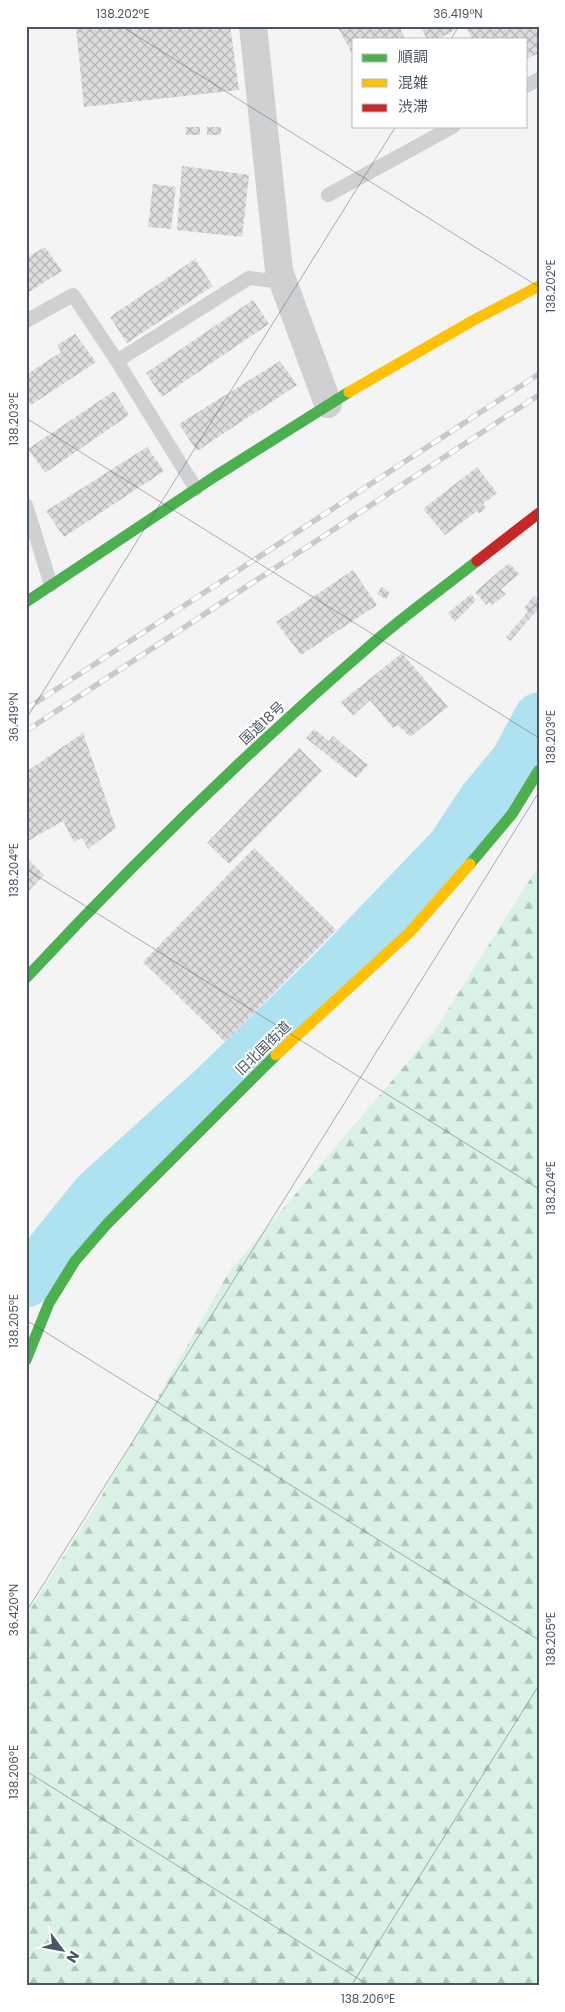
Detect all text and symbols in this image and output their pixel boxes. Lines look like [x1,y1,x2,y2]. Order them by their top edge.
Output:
text: 138.202°E [96,5,150,22]
text: 36.419°N [433,5,483,22]
legend [352,38,528,128]
text: 順調 [398,46,428,67]
text: 混雑 [398,72,428,93]
text: 渋滞 [398,96,428,117]
text: 138.202°E [542,259,559,313]
text: 138.203°E [5,392,22,446]
text: 36.419°N [5,692,22,742]
street label: 国道18号 [235,697,289,749]
text: 138.203°E [542,710,559,764]
text: 138.204°E [5,843,22,897]
street label: 旧北国街道 [231,1016,295,1080]
text: 138.204°E [542,1161,559,1215]
text: 138.205°E [5,1294,22,1348]
text: 36.420°N [5,1584,22,1636]
text: 138.205°E [542,1612,559,1666]
text: 138.206°E [5,1745,22,1799]
north arrow [38,1924,88,1974]
text: N [62,1947,84,1967]
text: 138.206°E [341,1990,395,2007]

